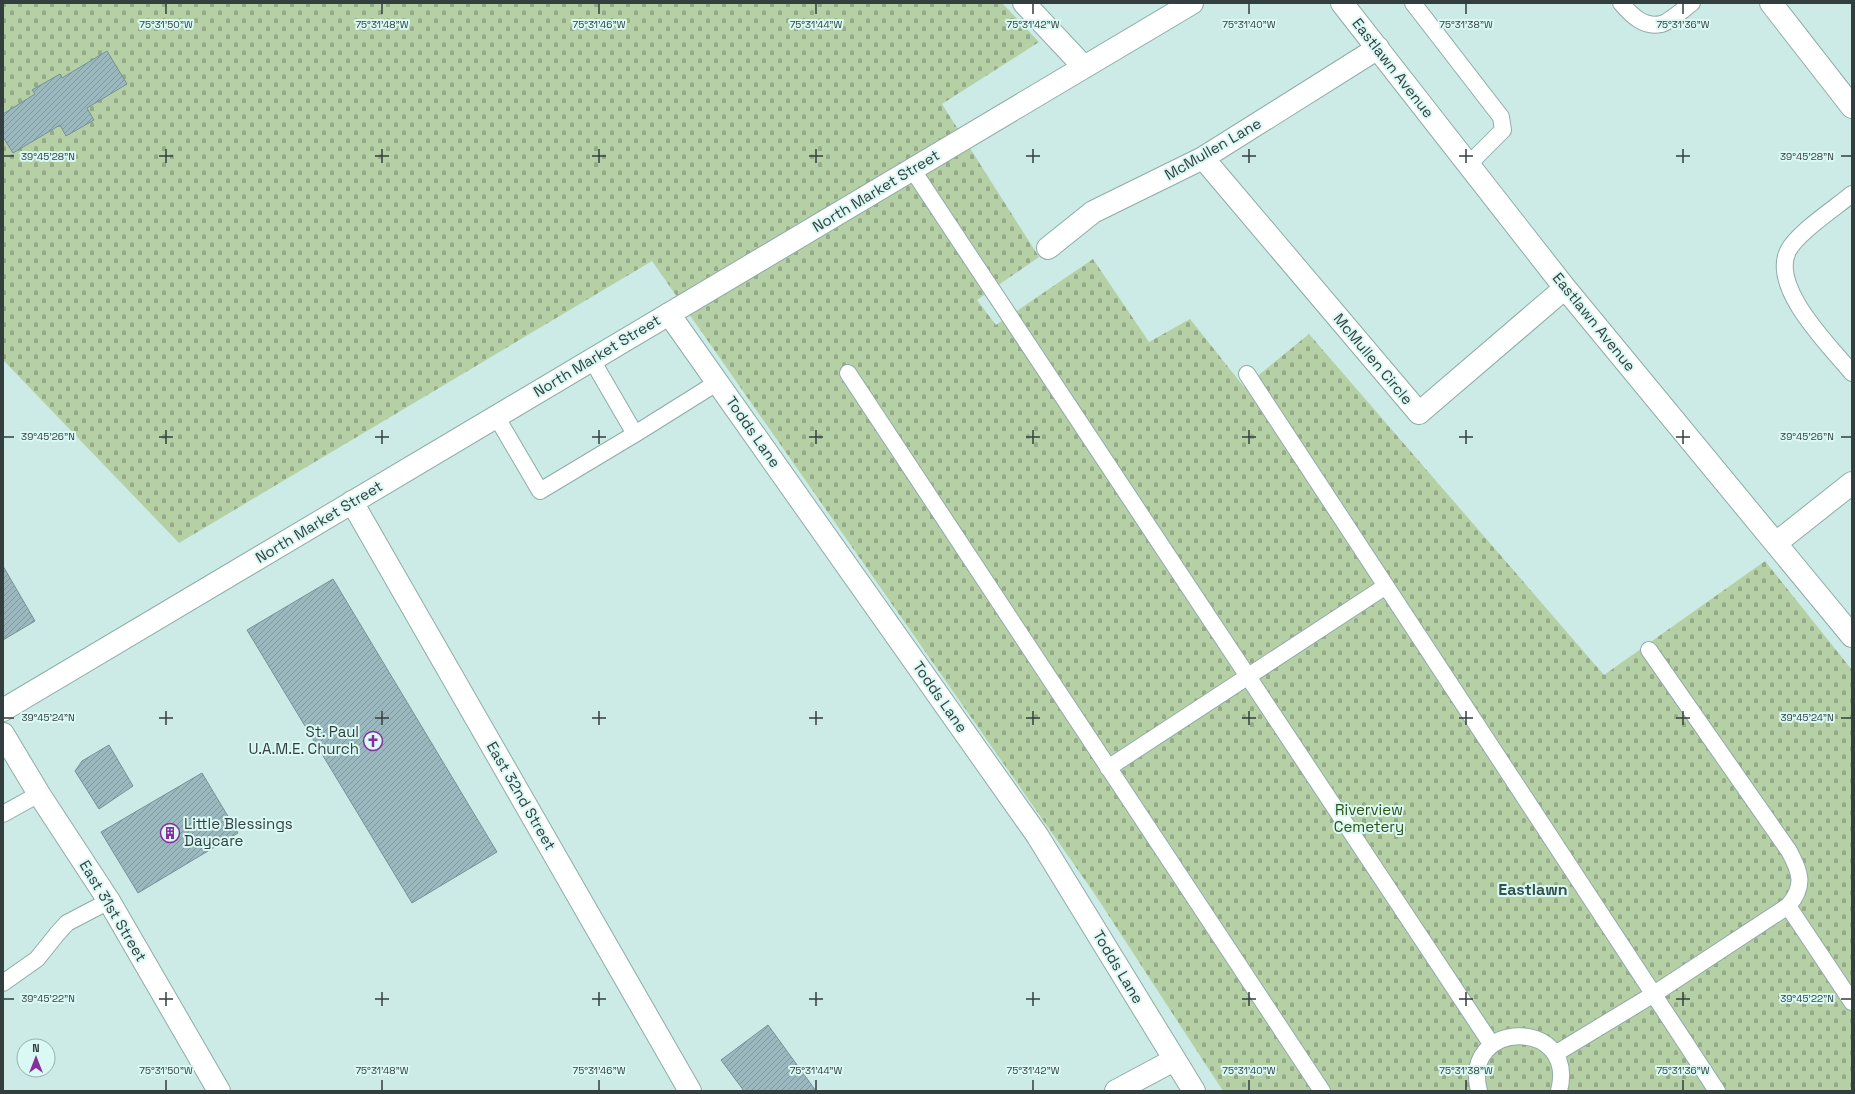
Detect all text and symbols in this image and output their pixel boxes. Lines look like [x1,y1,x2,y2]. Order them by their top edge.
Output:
street label: Eastlawn Avenue [1348,14,1438,122]
text: 75°31'50"W [139,18,193,31]
text: 75°31'48"W [355,18,409,31]
text: 75°31'46"W [573,18,626,31]
text: 75°31'44"W [790,18,843,31]
text: 75°31'42"W [1007,18,1060,31]
text: 75°31'40"W [1222,18,1276,31]
text: 75°31'38"W [1439,18,1493,31]
text: 75°31'36"W [1656,18,1710,31]
street label: McMullen Lane [1161,113,1264,184]
street label: North Market Street [809,145,943,236]
text: 39°45'28"N [21,150,75,163]
text: 39°45'28"N [1780,150,1834,163]
street label: Eastlawn Avenue [1549,268,1640,375]
street label: McMullen Circle [1330,309,1417,408]
street label: North Market Street [530,310,664,401]
street label: Todds Lane [722,392,785,471]
text: 39°45'26"N [21,430,75,443]
text: 39°45'26"N [1780,430,1834,443]
street label: North Market Street [252,476,386,567]
street label: Todds Lane [909,657,972,736]
text: 39°45'24"N [21,711,75,724]
text: 39°45'24"N [1780,711,1834,724]
place label: St. Paul U.A.M.E. Church [248,722,359,758]
church icon: St. Paul U.A.M.E. Church [362,730,384,752]
street label: East 32nd Street [483,738,560,853]
park label: Riverview Cemetery [1334,800,1404,836]
place label: Little Blessings Daycare [184,814,293,850]
building icon: Little Blessings Daycare [159,822,181,844]
street label: East 31st Street [76,857,151,965]
district label: Eastlawn [1498,879,1568,900]
street label: Todds Lane [1089,926,1148,1007]
text: 39°45'22"N [21,992,75,1005]
text: 39°45'22"N [1780,992,1834,1005]
north arrow [16,1038,56,1078]
text: N [32,1041,40,1055]
text: 75°31'50"W [139,1064,193,1077]
text: 75°31'48"W [355,1064,409,1077]
text: 75°31'46"W [573,1064,626,1077]
text: 75°31'44"W [790,1064,843,1077]
text: 75°31'42"W [1007,1064,1060,1077]
text: 75°31'40"W [1222,1064,1276,1077]
text: 75°31'38"W [1439,1064,1493,1077]
text: 75°31'36"W [1656,1064,1710,1077]

